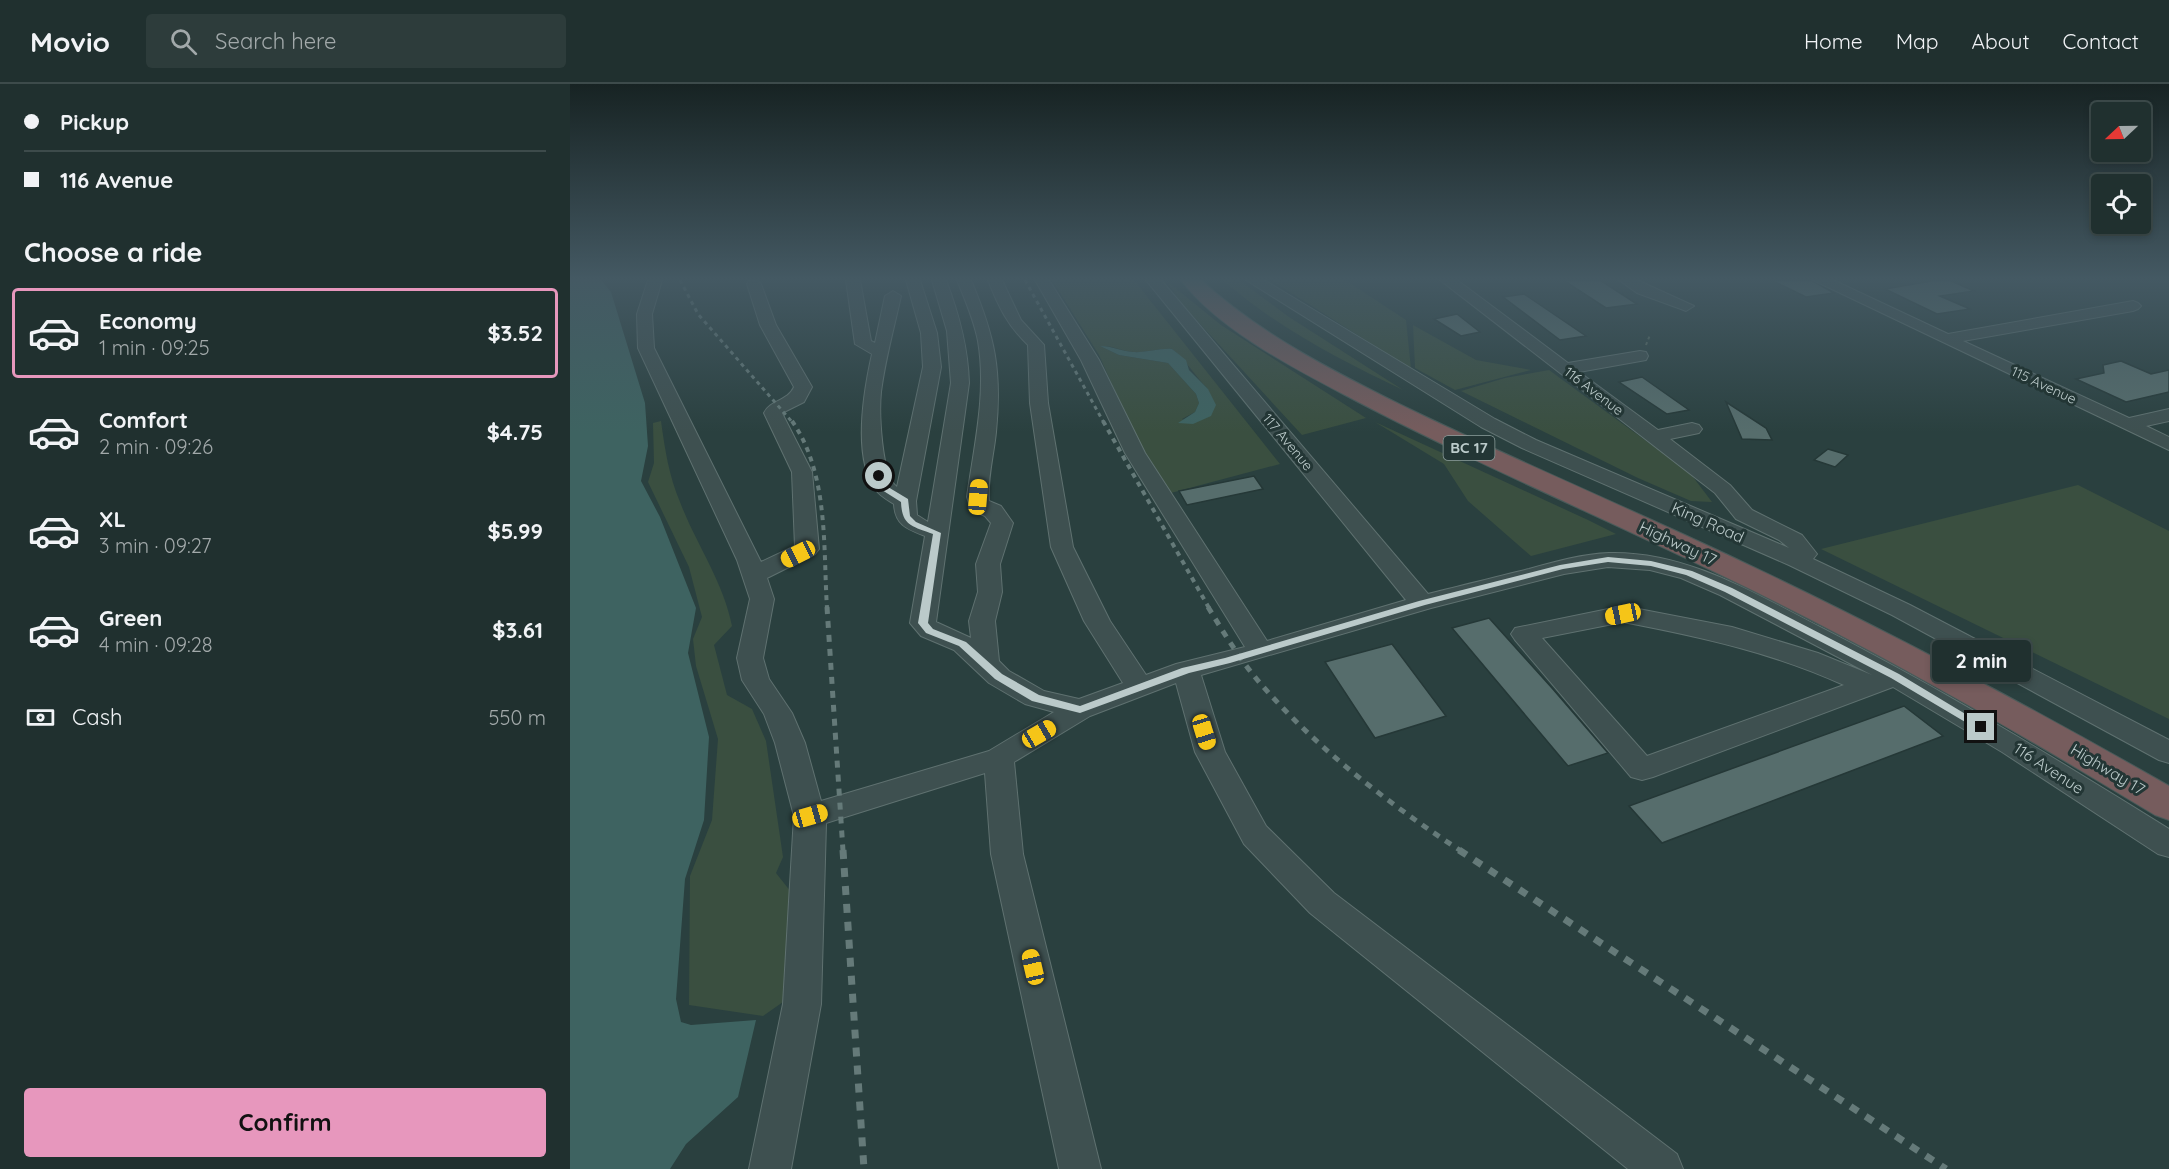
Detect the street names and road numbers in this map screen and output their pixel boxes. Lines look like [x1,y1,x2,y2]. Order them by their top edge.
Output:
street label: 115 Avenue [2009,362,2079,408]
street label: 116 Avenue [1561,363,1627,419]
street label: 117 Avenue [1259,410,1317,474]
road number: BC 17 [1444,436,1494,460]
street label: King Road [1669,497,1747,547]
street label: Highway 17 [1636,516,1720,570]
street label: 116 Avenue [2010,738,2088,798]
street label: Highway 17 [2067,739,2149,799]

